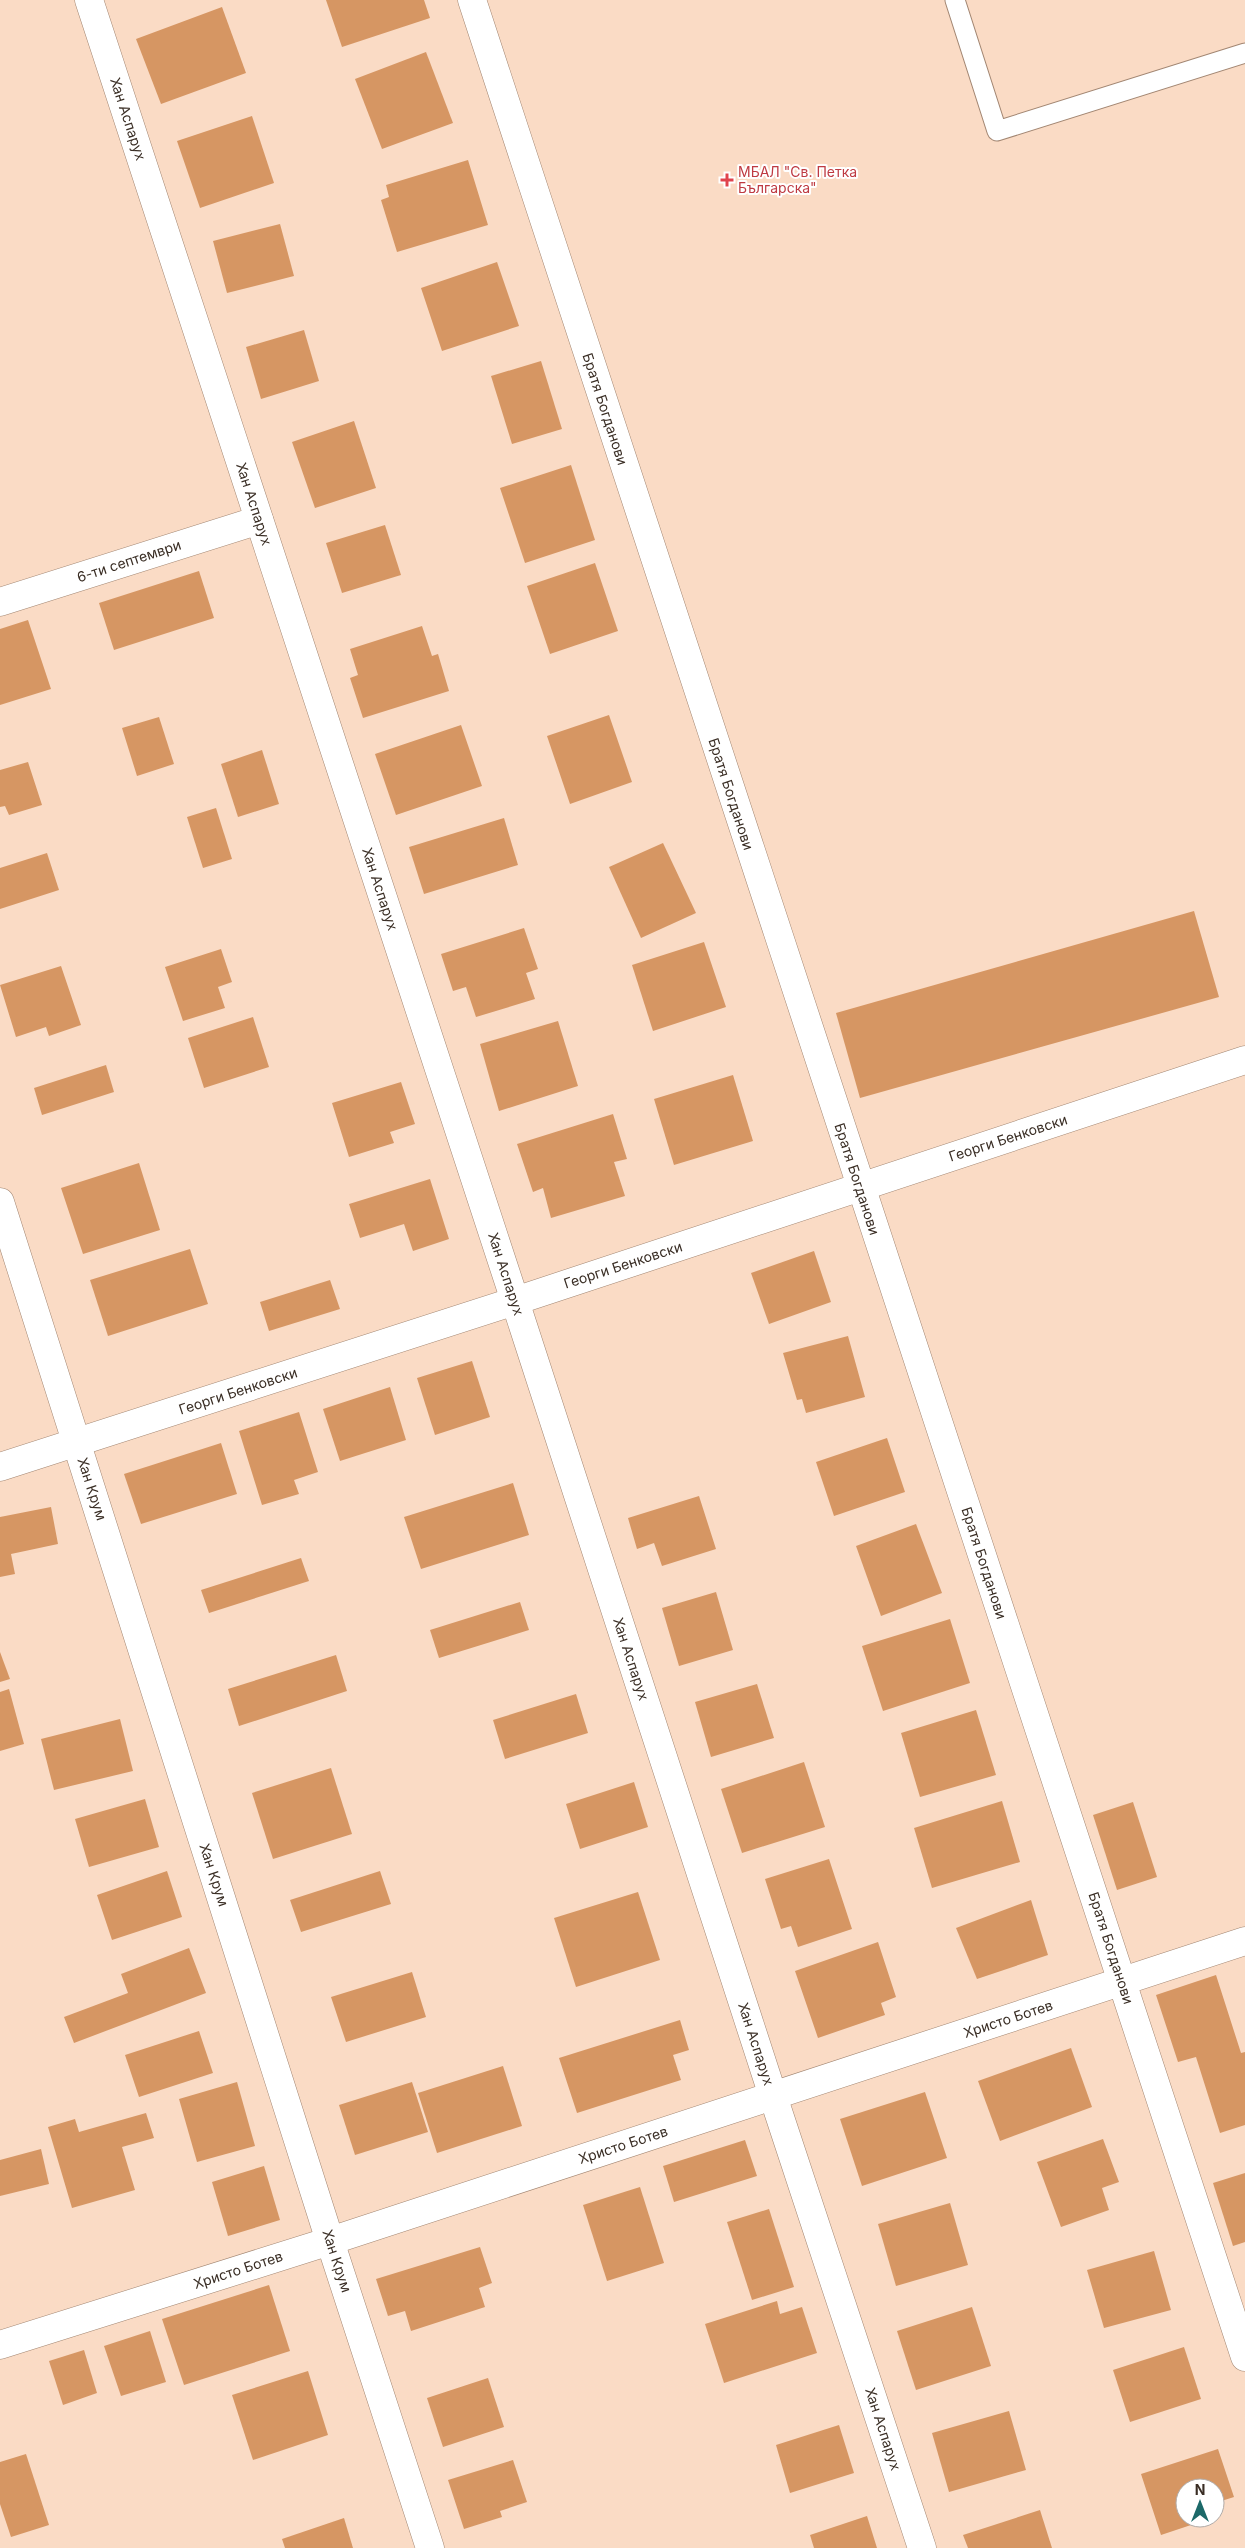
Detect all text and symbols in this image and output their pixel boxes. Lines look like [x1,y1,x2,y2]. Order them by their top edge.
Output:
street label: Хан Аспарух [107,75,150,163]
place label: МБАЛ "Св. Петка Българска" [738,163,857,196]
marker: МБАЛ "Св. Петка Българска" [720,173,734,187]
street label: Братя Богданови [579,351,632,467]
street label: Хан Аспарух [233,460,276,548]
street label: 6-ти септември [75,536,183,585]
street label: Братя Богданови [705,736,758,852]
street label: Хан Аспарух [359,845,402,933]
street label: Георги Бенковски [946,1110,1069,1165]
street label: Братя Богданови [831,1121,884,1237]
street label: Хан Аспарух [485,1230,528,1318]
street label: Георги Бенковски [561,1237,684,1292]
street label: Георги Бенковски [176,1363,299,1418]
street label: Хан Крум [74,1455,111,1522]
street label: Братя Богданови [958,1505,1011,1621]
street label: Хан Аспарух [610,1615,653,1703]
street label: Хан Крум [196,1841,233,1908]
street label: Братя Богданови [1085,1890,1138,2006]
street label: Христо Ботев [961,1996,1055,2041]
street label: Хан Аспарух [735,2000,778,2088]
street label: Христо Ботев [576,2122,670,2167]
street label: Хан Крум [319,2227,356,2294]
street label: Христо Ботев [191,2247,285,2292]
street label: Хан Аспарух [862,2385,905,2473]
north arrow [1175,2478,1225,2528]
text: N [1195,2481,1205,2498]

